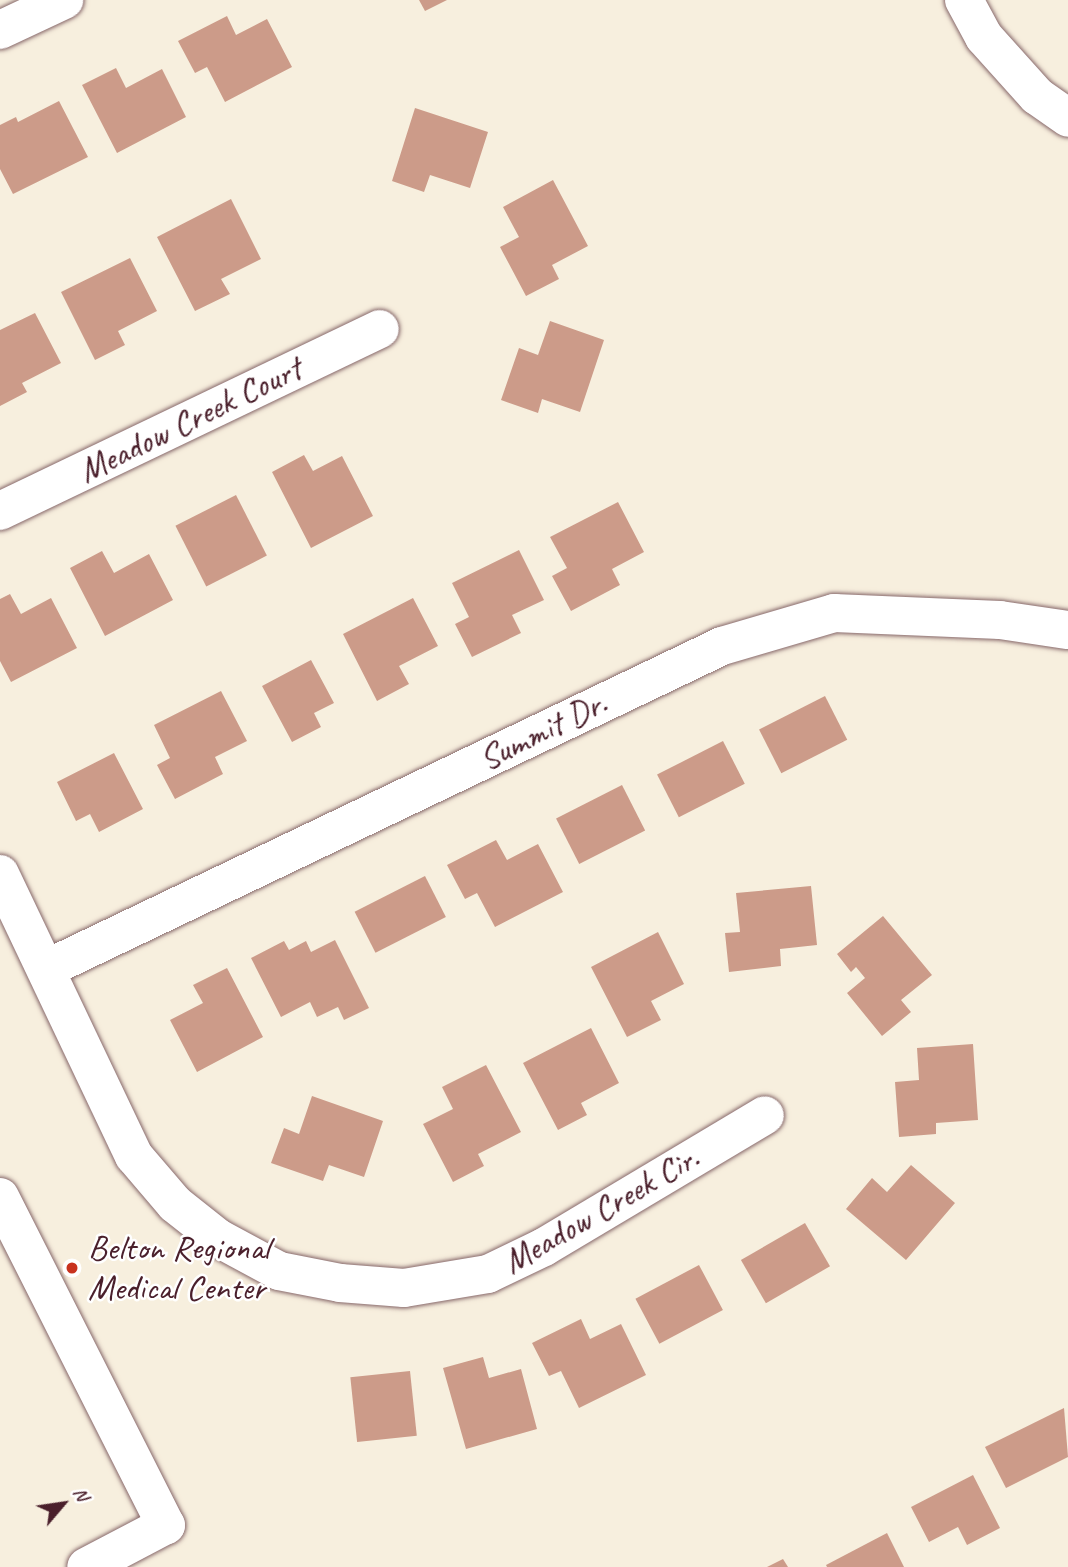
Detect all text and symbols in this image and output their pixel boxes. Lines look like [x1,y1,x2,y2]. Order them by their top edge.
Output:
street label: Meadow Creek Court [72,348,308,492]
street label: Summit Dr. [472,682,614,780]
street label: Meadow Creek Cir. [496,1137,706,1283]
place label: Belton Regional Medical Center [88,1227,270,1309]
marker: Belton Regional Medical Center [62,1258,82,1278]
north arrow [28,1469,98,1539]
text: N [68,1483,95,1505]

